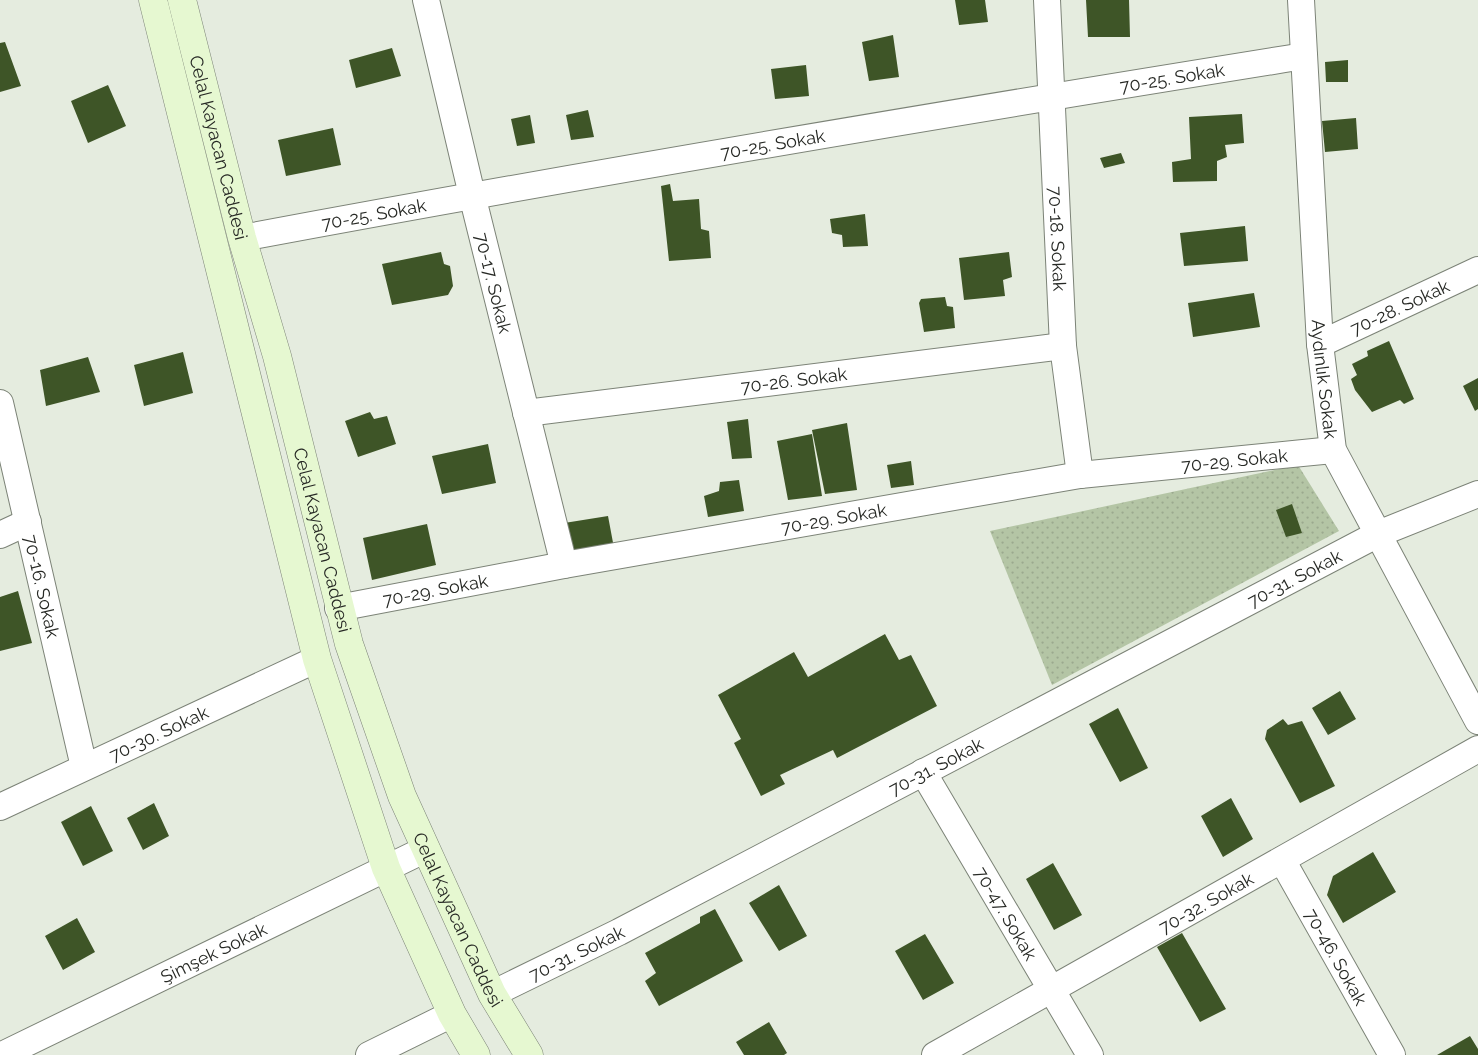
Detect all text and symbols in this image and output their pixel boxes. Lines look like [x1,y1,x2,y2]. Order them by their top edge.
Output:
street label: Celal Kayacan Caddesi [186,53,253,242]
street label: 70-25. Sokak [1118,58,1227,96]
street label: 70-25. Sokak [719,124,827,163]
street label: 70-18. Sokak [1045,186,1071,292]
street label: 70-25. Sokak [320,194,428,234]
street label: 70-17. Sokak [471,231,517,336]
street label: 70-28. Sokak [1347,274,1453,339]
street label: Aydınlık Sokak [1308,319,1342,441]
street label: 70-26. Sokak [740,362,849,397]
street label: 70-29. Sokak [1180,444,1289,475]
street label: Celal Kayacan Caddesi [290,445,356,634]
street label: 70-29. Sokak [780,498,889,537]
street label: 70-16. Sokak [20,533,64,640]
street label: 70-31. Sokak [1244,544,1346,611]
street label: 70-29. Sokak [381,569,490,610]
street label: 70-30. Sokak [106,701,212,765]
street label: 70-31. Sokak [885,732,987,799]
street label: Celal Kayacan Caddesi [409,829,508,1011]
street label: 70-47. Sokak [971,863,1042,964]
street label: 70-32. Sokak [1155,867,1257,937]
street label: 70-46. Sokak [1301,905,1372,1009]
street label: Şimşek Sokak [157,917,270,987]
street label: 70-31. Sokak [525,920,628,985]

